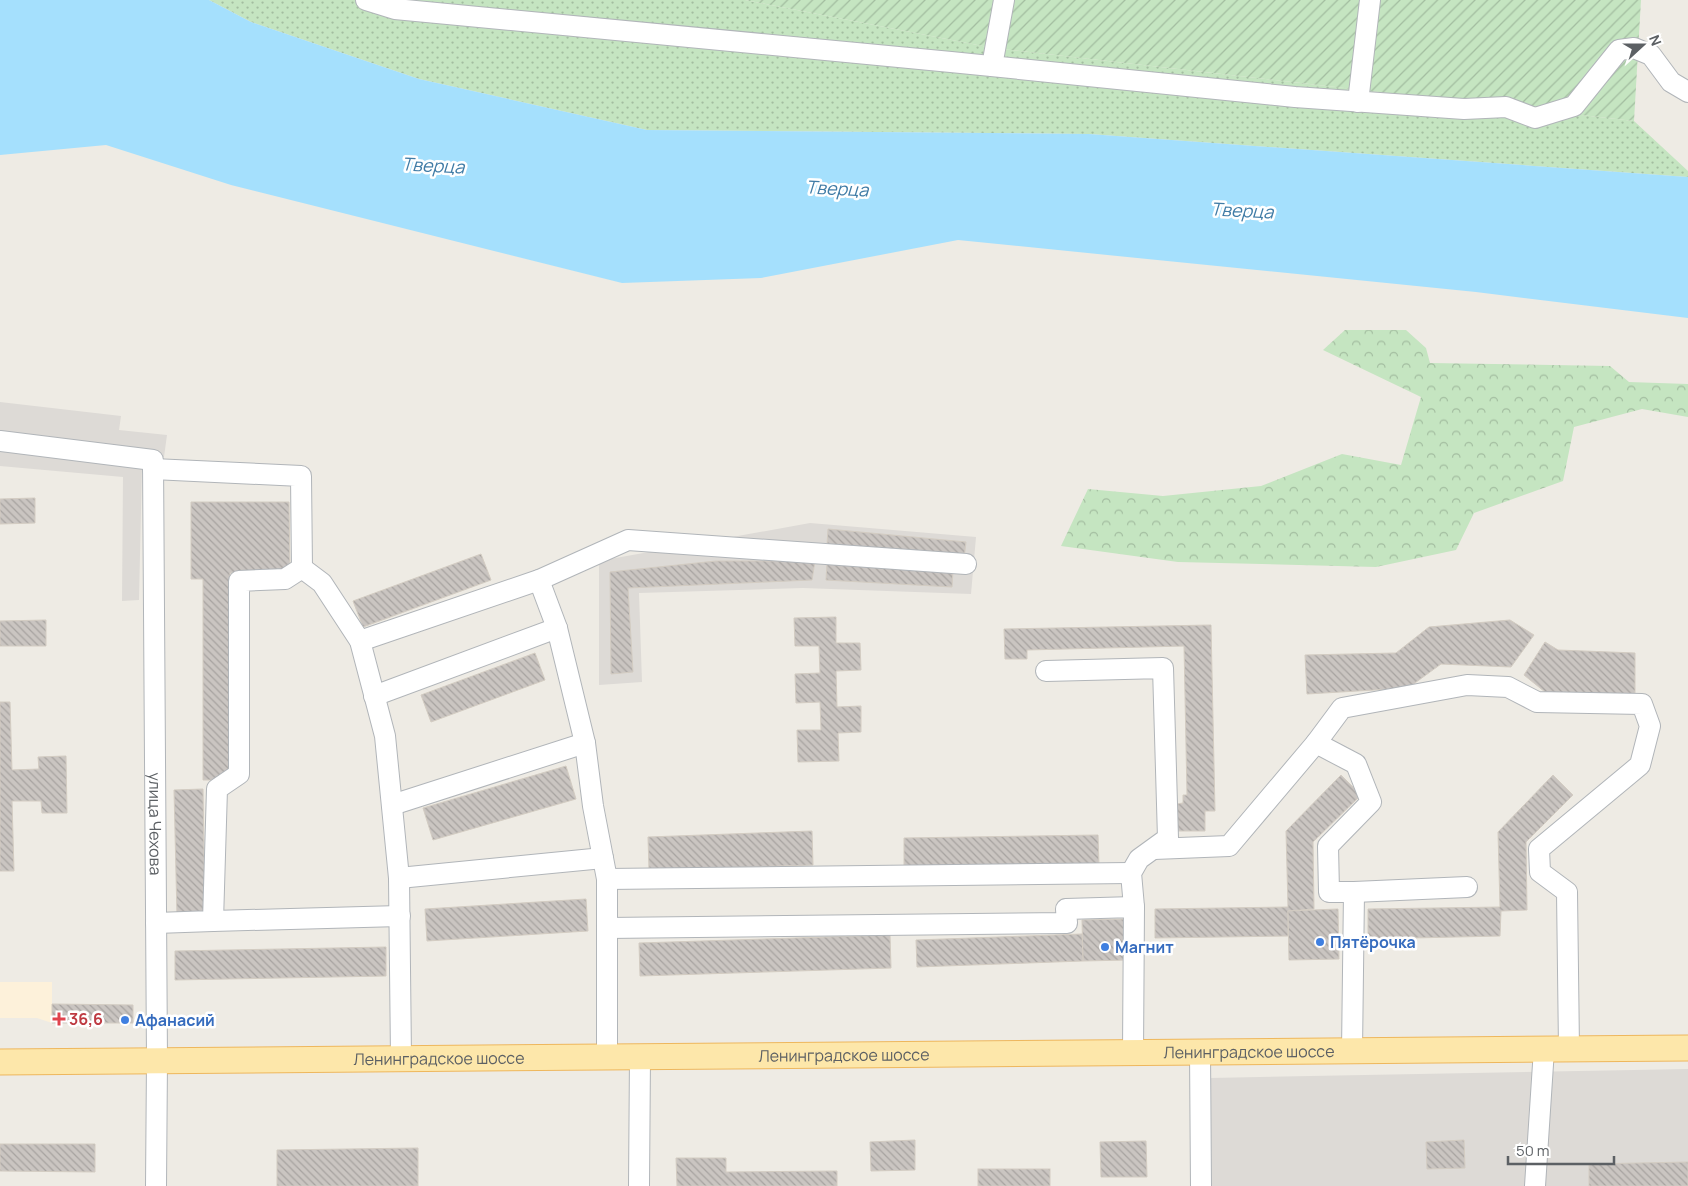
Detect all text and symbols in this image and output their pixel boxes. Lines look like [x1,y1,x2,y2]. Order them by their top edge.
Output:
north arrow [1618,20,1668,70]
text: N [1645,32,1666,48]
water label: Тверца [401,151,466,179]
water label: Тверца [805,174,870,202]
water label: Тверца [1210,196,1275,224]
street label: улица Чехова [144,772,167,875]
place label: Пятёрочка [1330,931,1416,953]
place label: Магнит [1115,936,1174,958]
marker: Пятёрочка [1314,936,1326,948]
marker: Магнит [1099,941,1111,953]
place label: 36,6 [69,1008,103,1030]
place label: Афанасий [135,1009,215,1031]
marker: 36,6 [53,1013,65,1025]
marker: Афанасий [119,1014,131,1026]
street label: Ленинградское шоссе [1163,1040,1335,1063]
street label: Ленинградское шоссе [758,1043,930,1067]
street label: Ленинградское шоссе [353,1047,525,1070]
scale bar [1508,1134,1614,1166]
text: 50 m [1516,1140,1550,1161]

